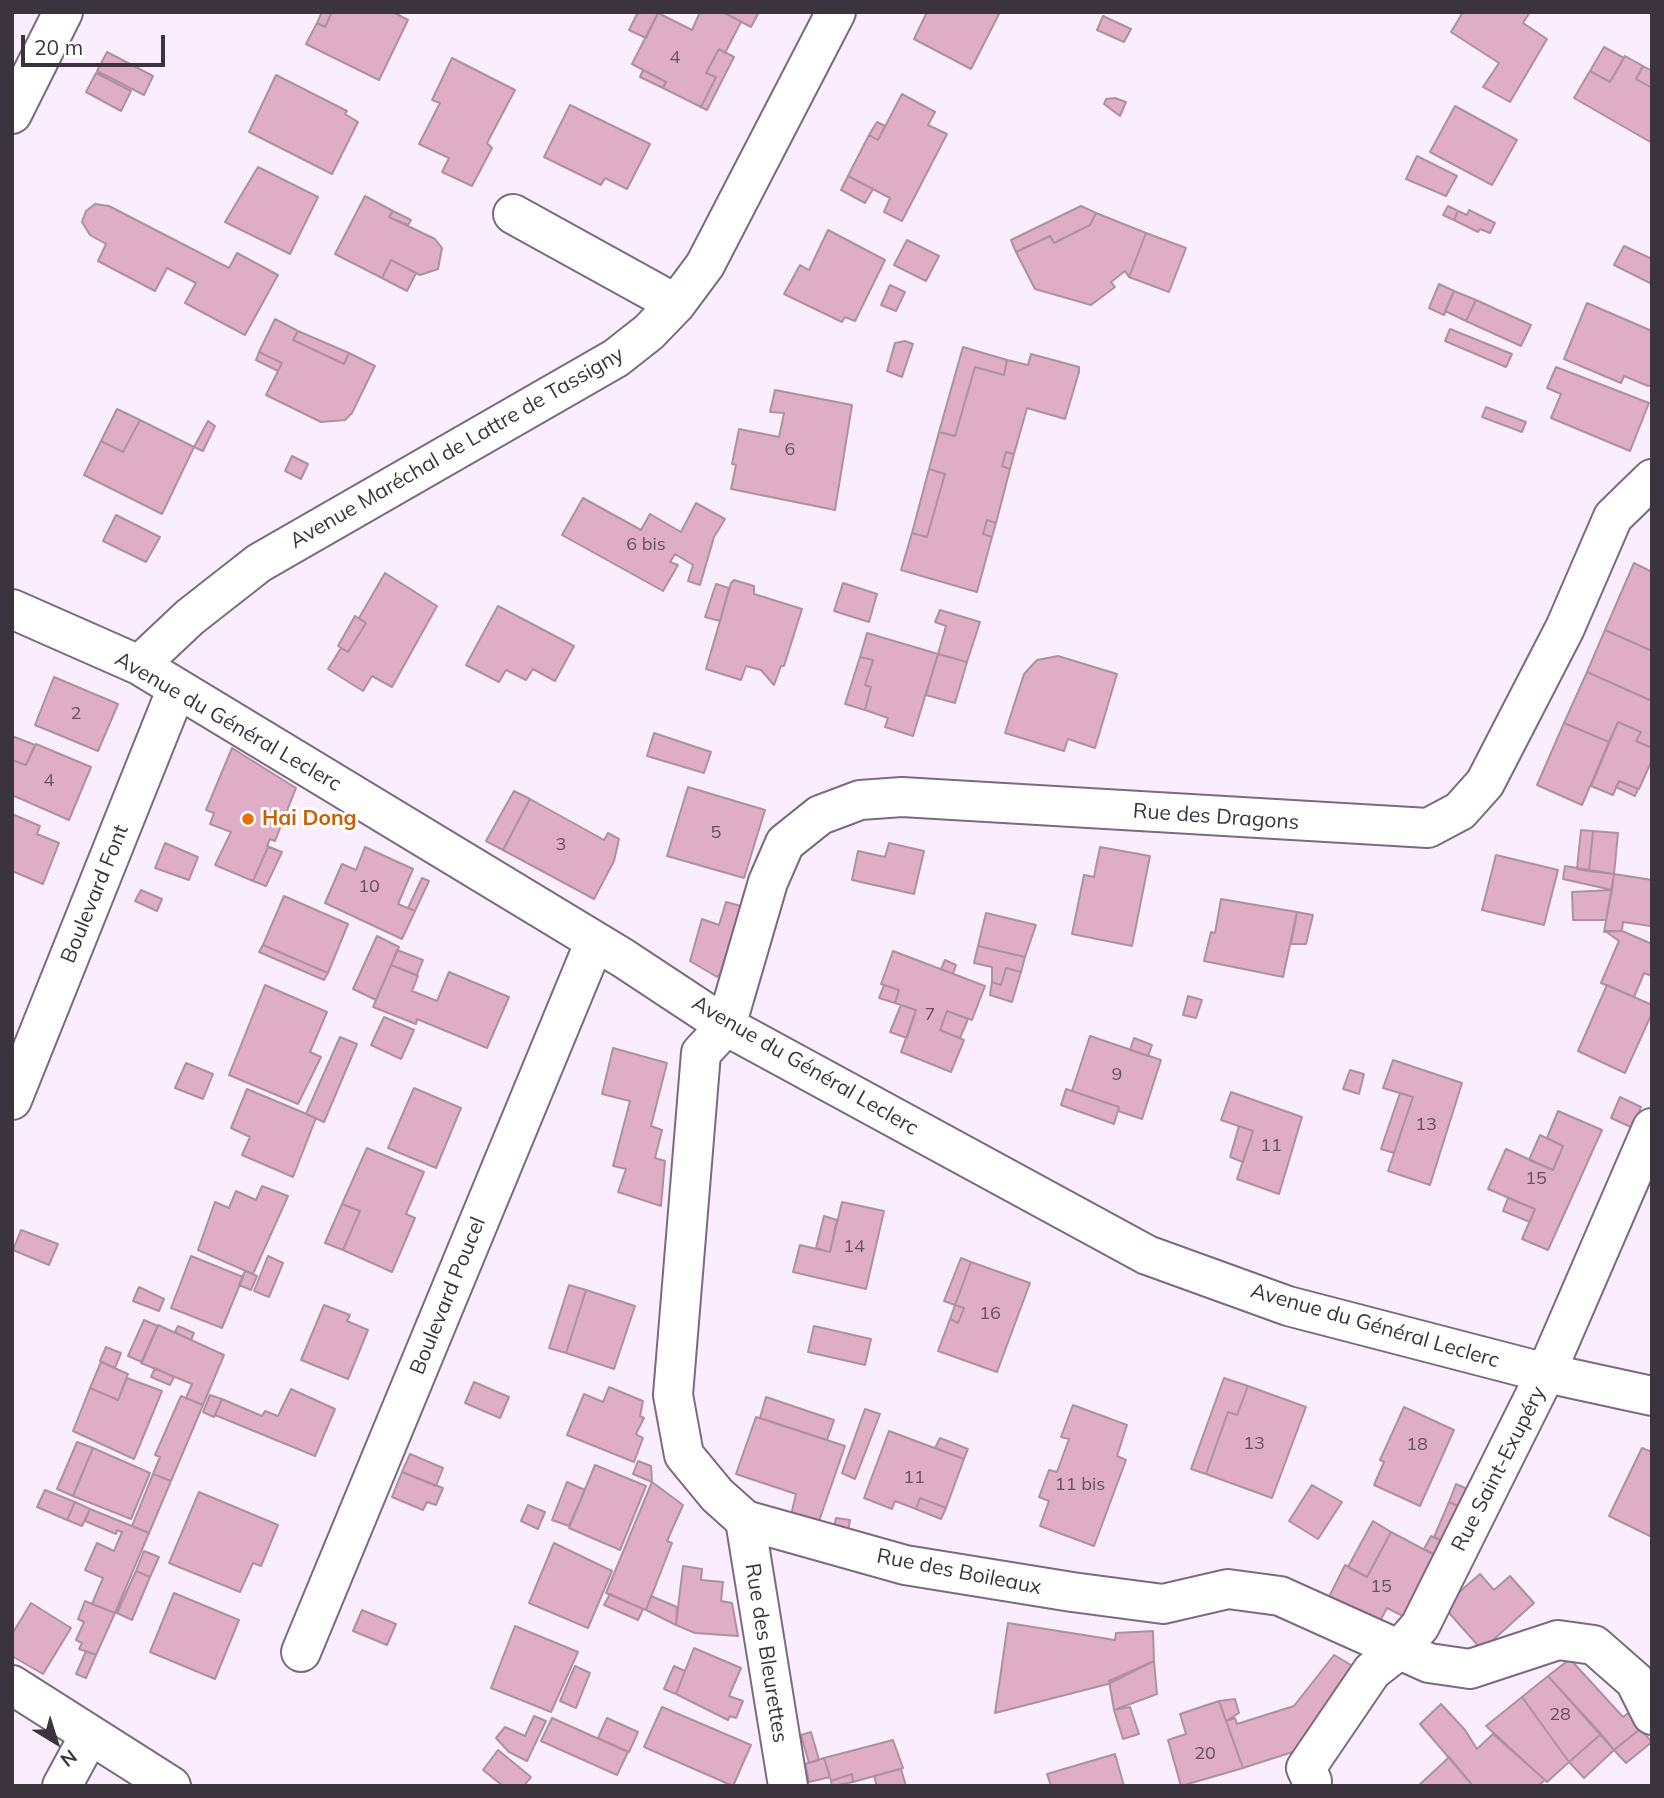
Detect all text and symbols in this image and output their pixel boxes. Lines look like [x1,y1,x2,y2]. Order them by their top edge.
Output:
scale bar [24,21,168,65]
text: 20 m [34,34,83,60]
house number: 4 [670,47,680,69]
street label: Avenue Maréchal de Lattre de Tassigny [286,342,628,554]
house number: 6 [785,439,795,461]
house number: 6 bis [626,534,666,556]
street label: Avenue du Général Leclerc [110,647,346,797]
house number: 2 [71,703,81,725]
house number: 4 [44,770,54,792]
street label: Rue des Dragons [1132,799,1300,835]
place label: Hai Dong [262,806,357,832]
marker: Hai Dong [240,811,256,827]
street label: Boulevard Font [56,821,134,967]
house number: 5 [711,822,721,844]
house number: 3 [556,834,566,856]
house number: 10 [358,876,380,898]
street label: Avenue du Général Leclerc [687,991,923,1141]
house number: 7 [925,1004,935,1026]
house number: 9 [1112,1064,1122,1086]
house number: 13 [1415,1114,1437,1136]
house number: 11 [1260,1135,1282,1157]
house number: 15 [1525,1168,1547,1190]
street label: Boulevard Poucel [405,1214,491,1378]
house number: 14 [843,1236,865,1258]
street label: Avenue du Général Leclerc [1248,1278,1502,1374]
house number: 16 [979,1303,1001,1325]
street label: Rue Saint-Exupéry [1447,1382,1551,1556]
house number: 13 [1243,1433,1265,1455]
house number: 18 [1406,1434,1428,1456]
house number: 11 [903,1467,925,1489]
house number: 11 bis [1055,1474,1105,1496]
street label: Rue des Boileaux [875,1544,1043,1600]
street label: Rue des Bleurettes [739,1561,793,1745]
house number: 15 [1370,1576,1392,1598]
house number: 28 [1549,1704,1571,1726]
north arrow [21,1707,91,1777]
house number: 20 [1194,1743,1216,1765]
text: N [56,1745,82,1772]

